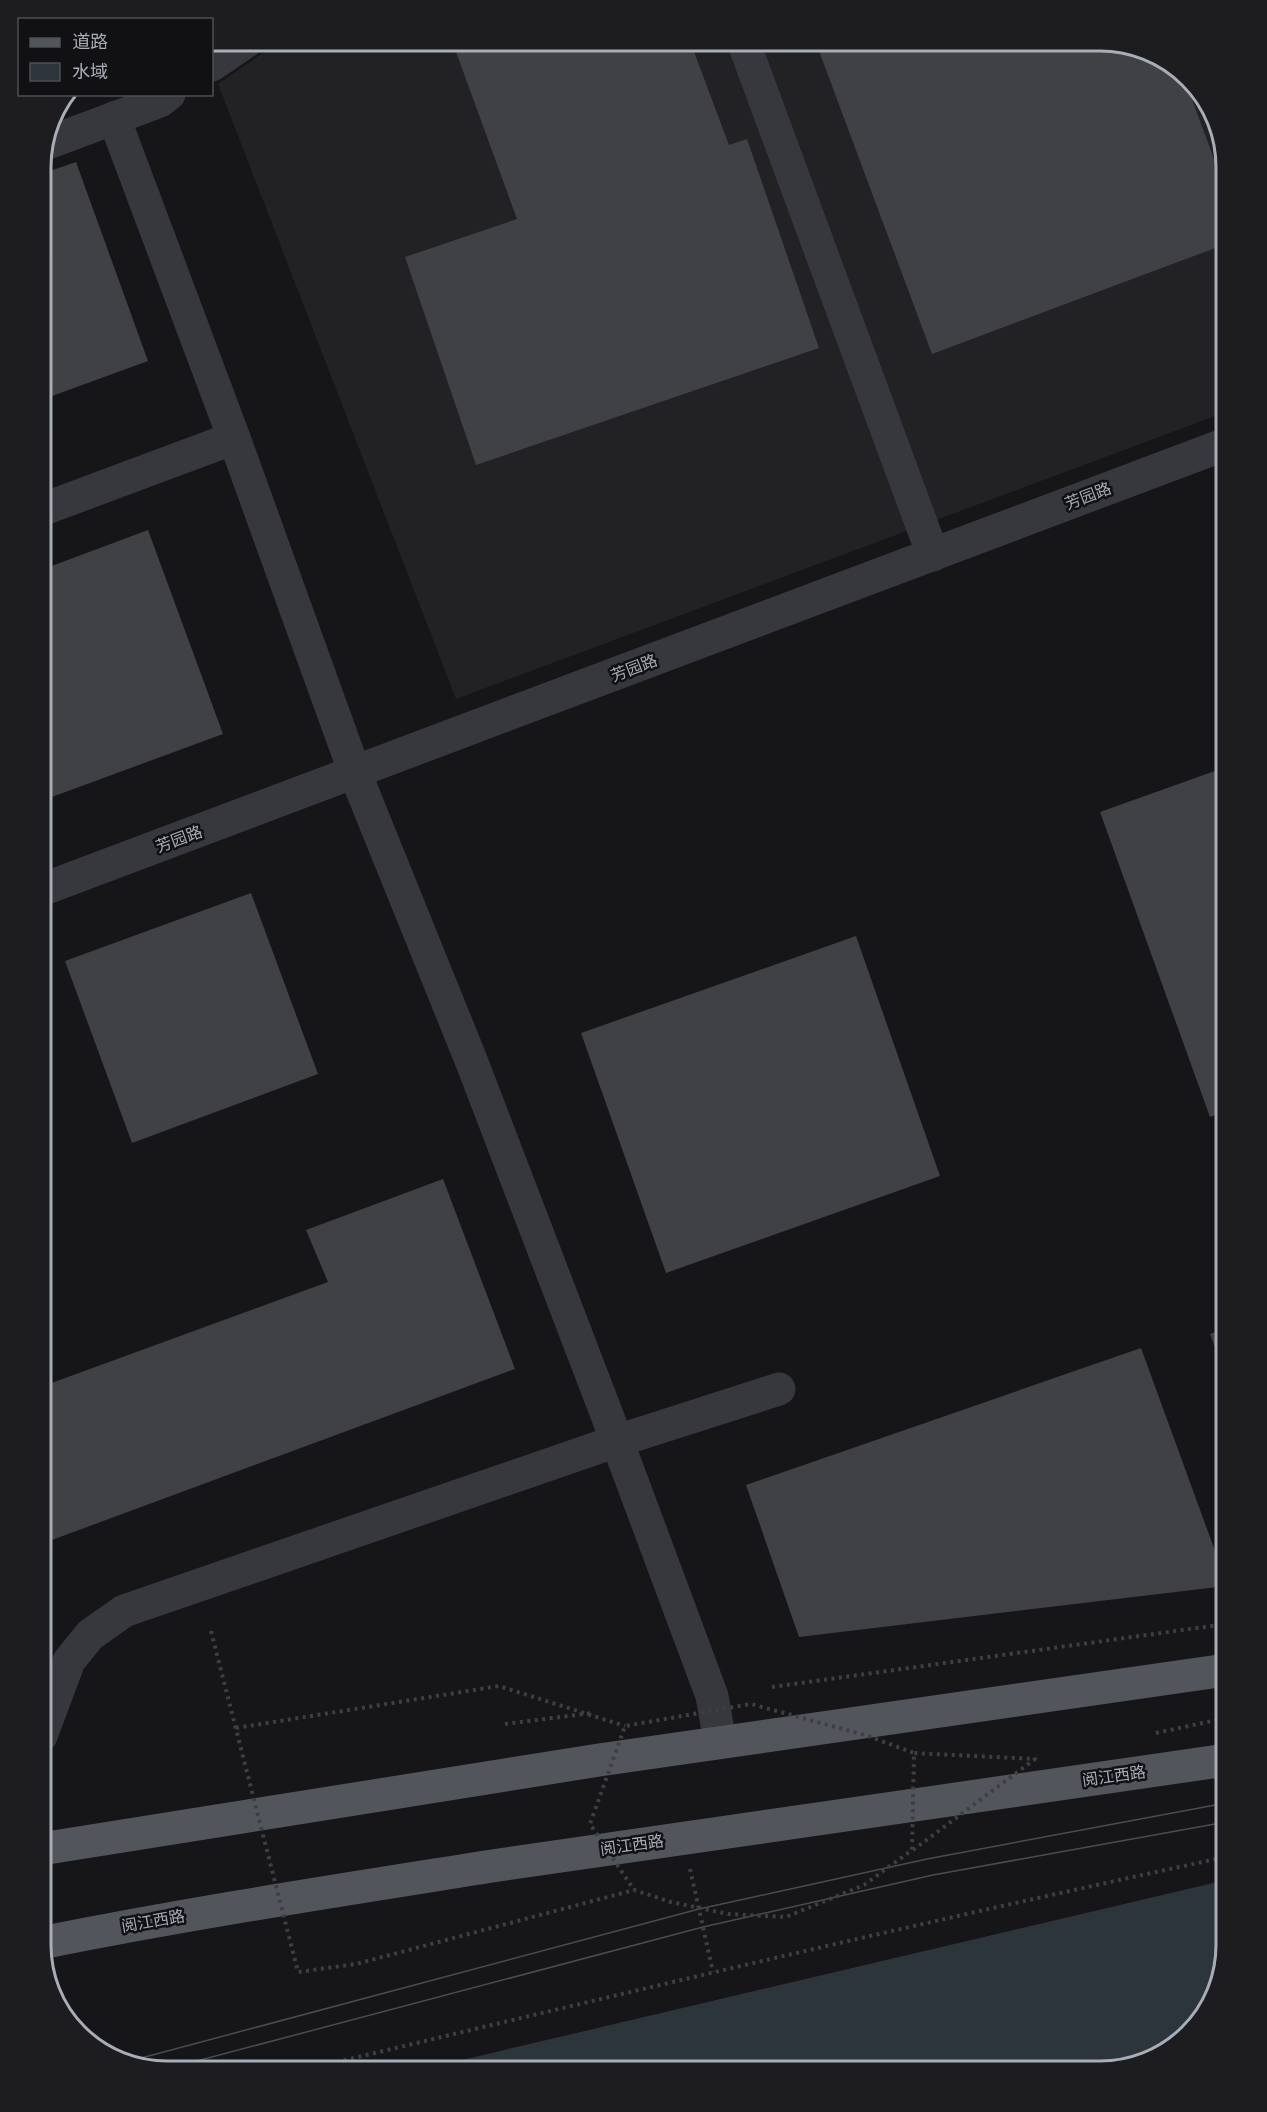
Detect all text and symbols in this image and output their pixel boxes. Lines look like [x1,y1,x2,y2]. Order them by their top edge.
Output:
legend [18,18,213,96]
text: 道路 [72,29,108,54]
text: 水域 [72,59,108,84]
street label: 芳园路 [1061,477,1115,515]
street label: 芳园路 [607,649,661,687]
street label: 芳园路 [153,820,205,858]
street label: 阅江西路 [1081,1760,1147,1792]
street label: 阅江西路 [599,1829,665,1861]
street label: 阅江西路 [119,1904,187,1938]

